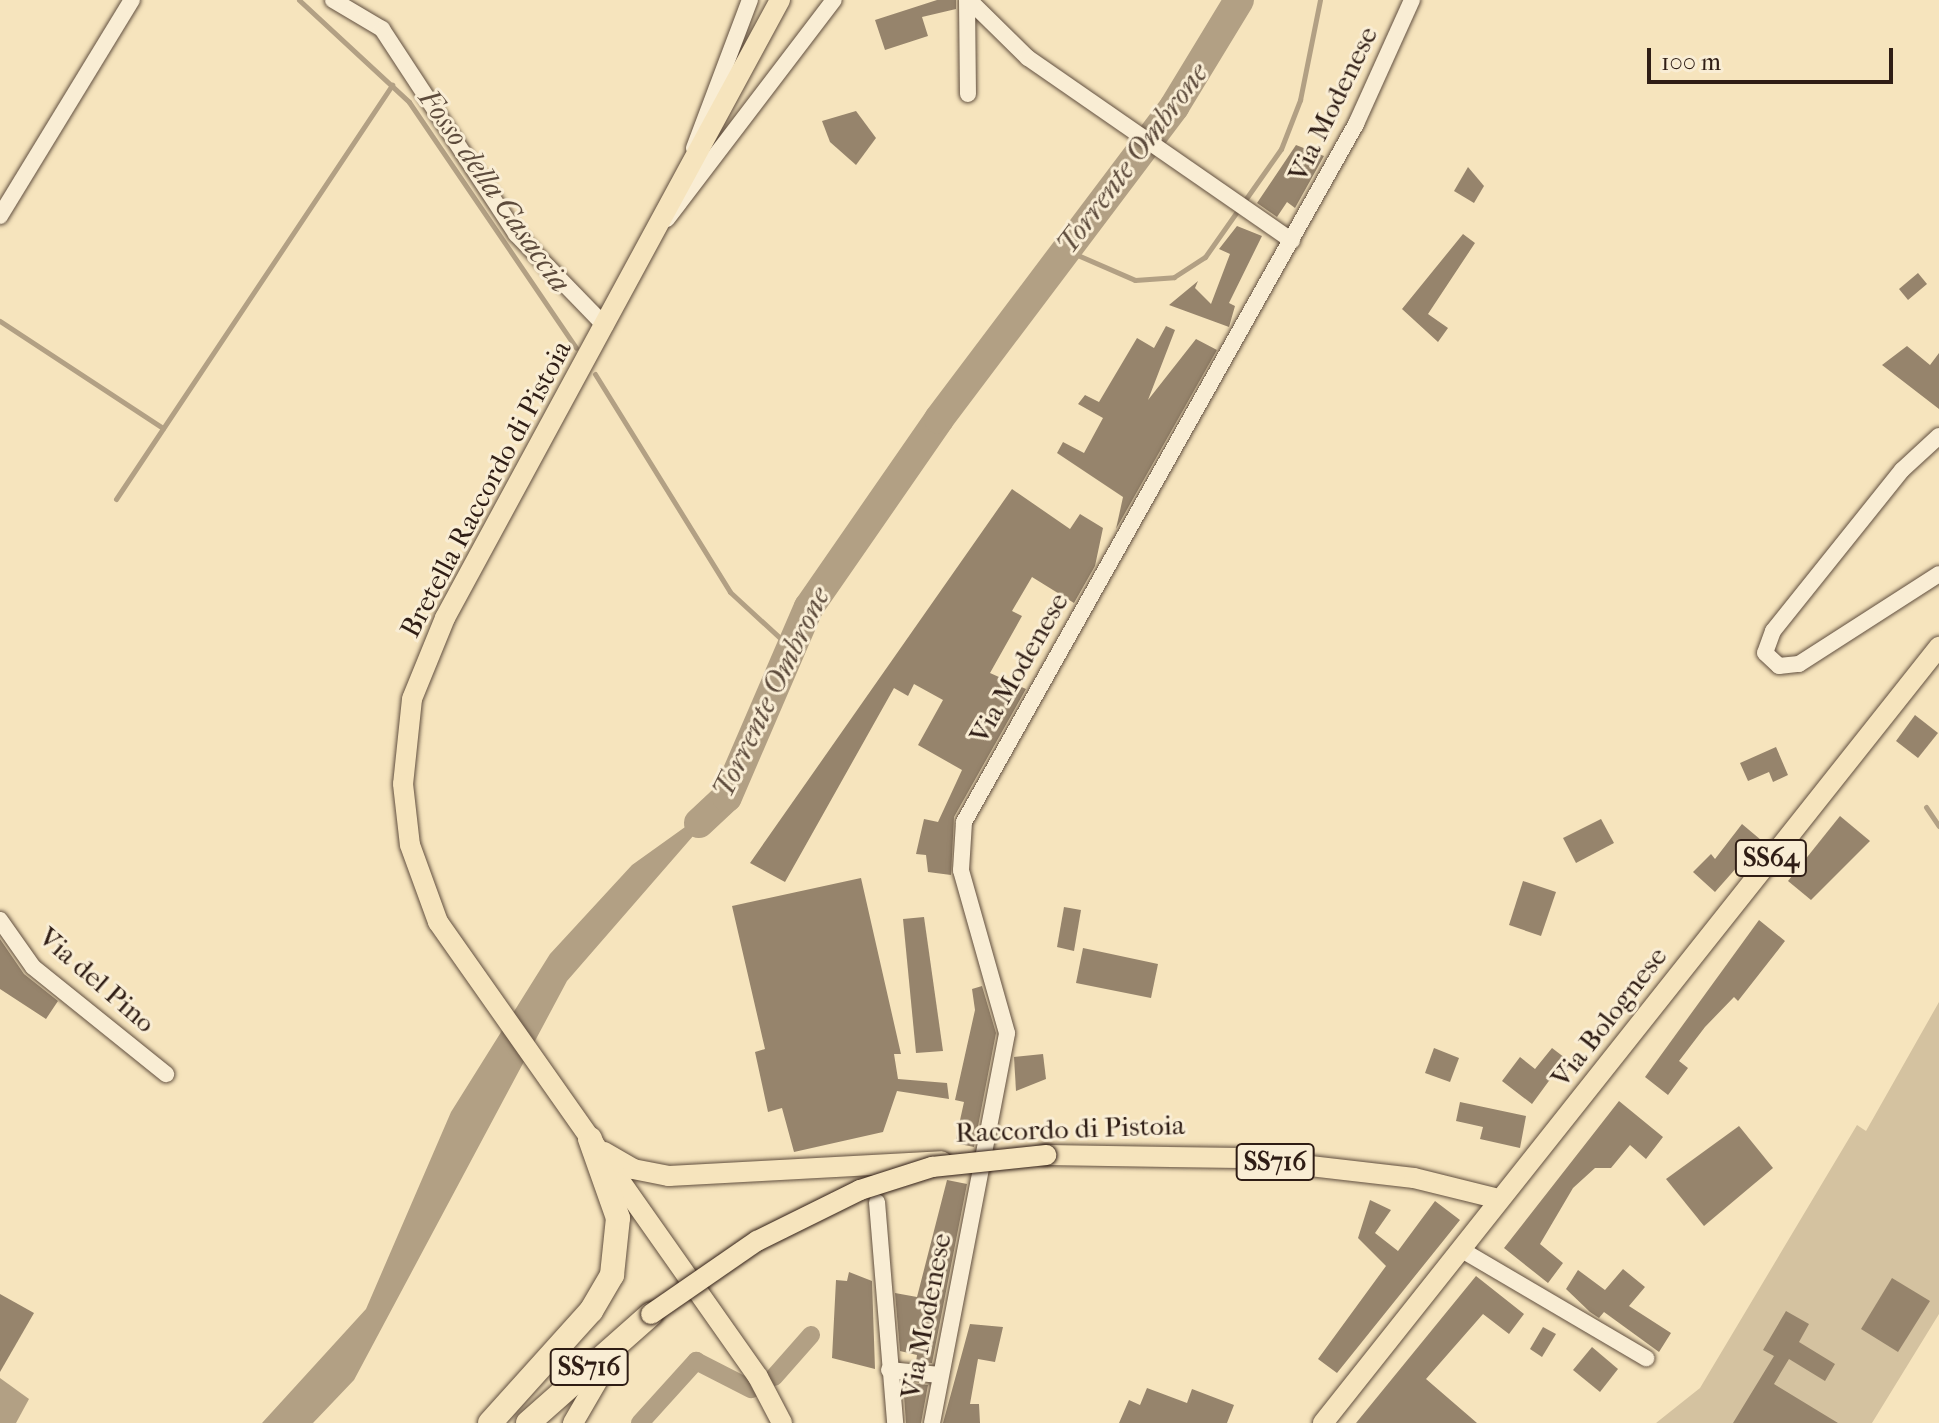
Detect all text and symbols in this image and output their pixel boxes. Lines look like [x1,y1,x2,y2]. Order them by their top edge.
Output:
street label: Via Modenese [1281,21,1385,187]
scale bar [1651,32,1897,82]
text: 100 m [1661,48,1721,76]
water label: Torrente Ombrone [1049,56,1217,262]
water label: Fosso della Casaccia [410,82,578,300]
street label: Bretella Raccordo di Pistoia [393,335,579,643]
water label: Torrente Ombrone [705,582,839,804]
street label: Via Modenese [962,587,1076,749]
road number: SS64 [1733,836,1809,880]
street label: Via del Pino [32,920,162,1040]
street label: Via Bolognese [1544,940,1674,1094]
street label: Raccordo di Pistoia [955,1108,1185,1150]
road number: SS716 [1235,1140,1315,1184]
street label: Via Modenese [893,1230,959,1402]
road number: SS716 [549,1345,629,1389]

